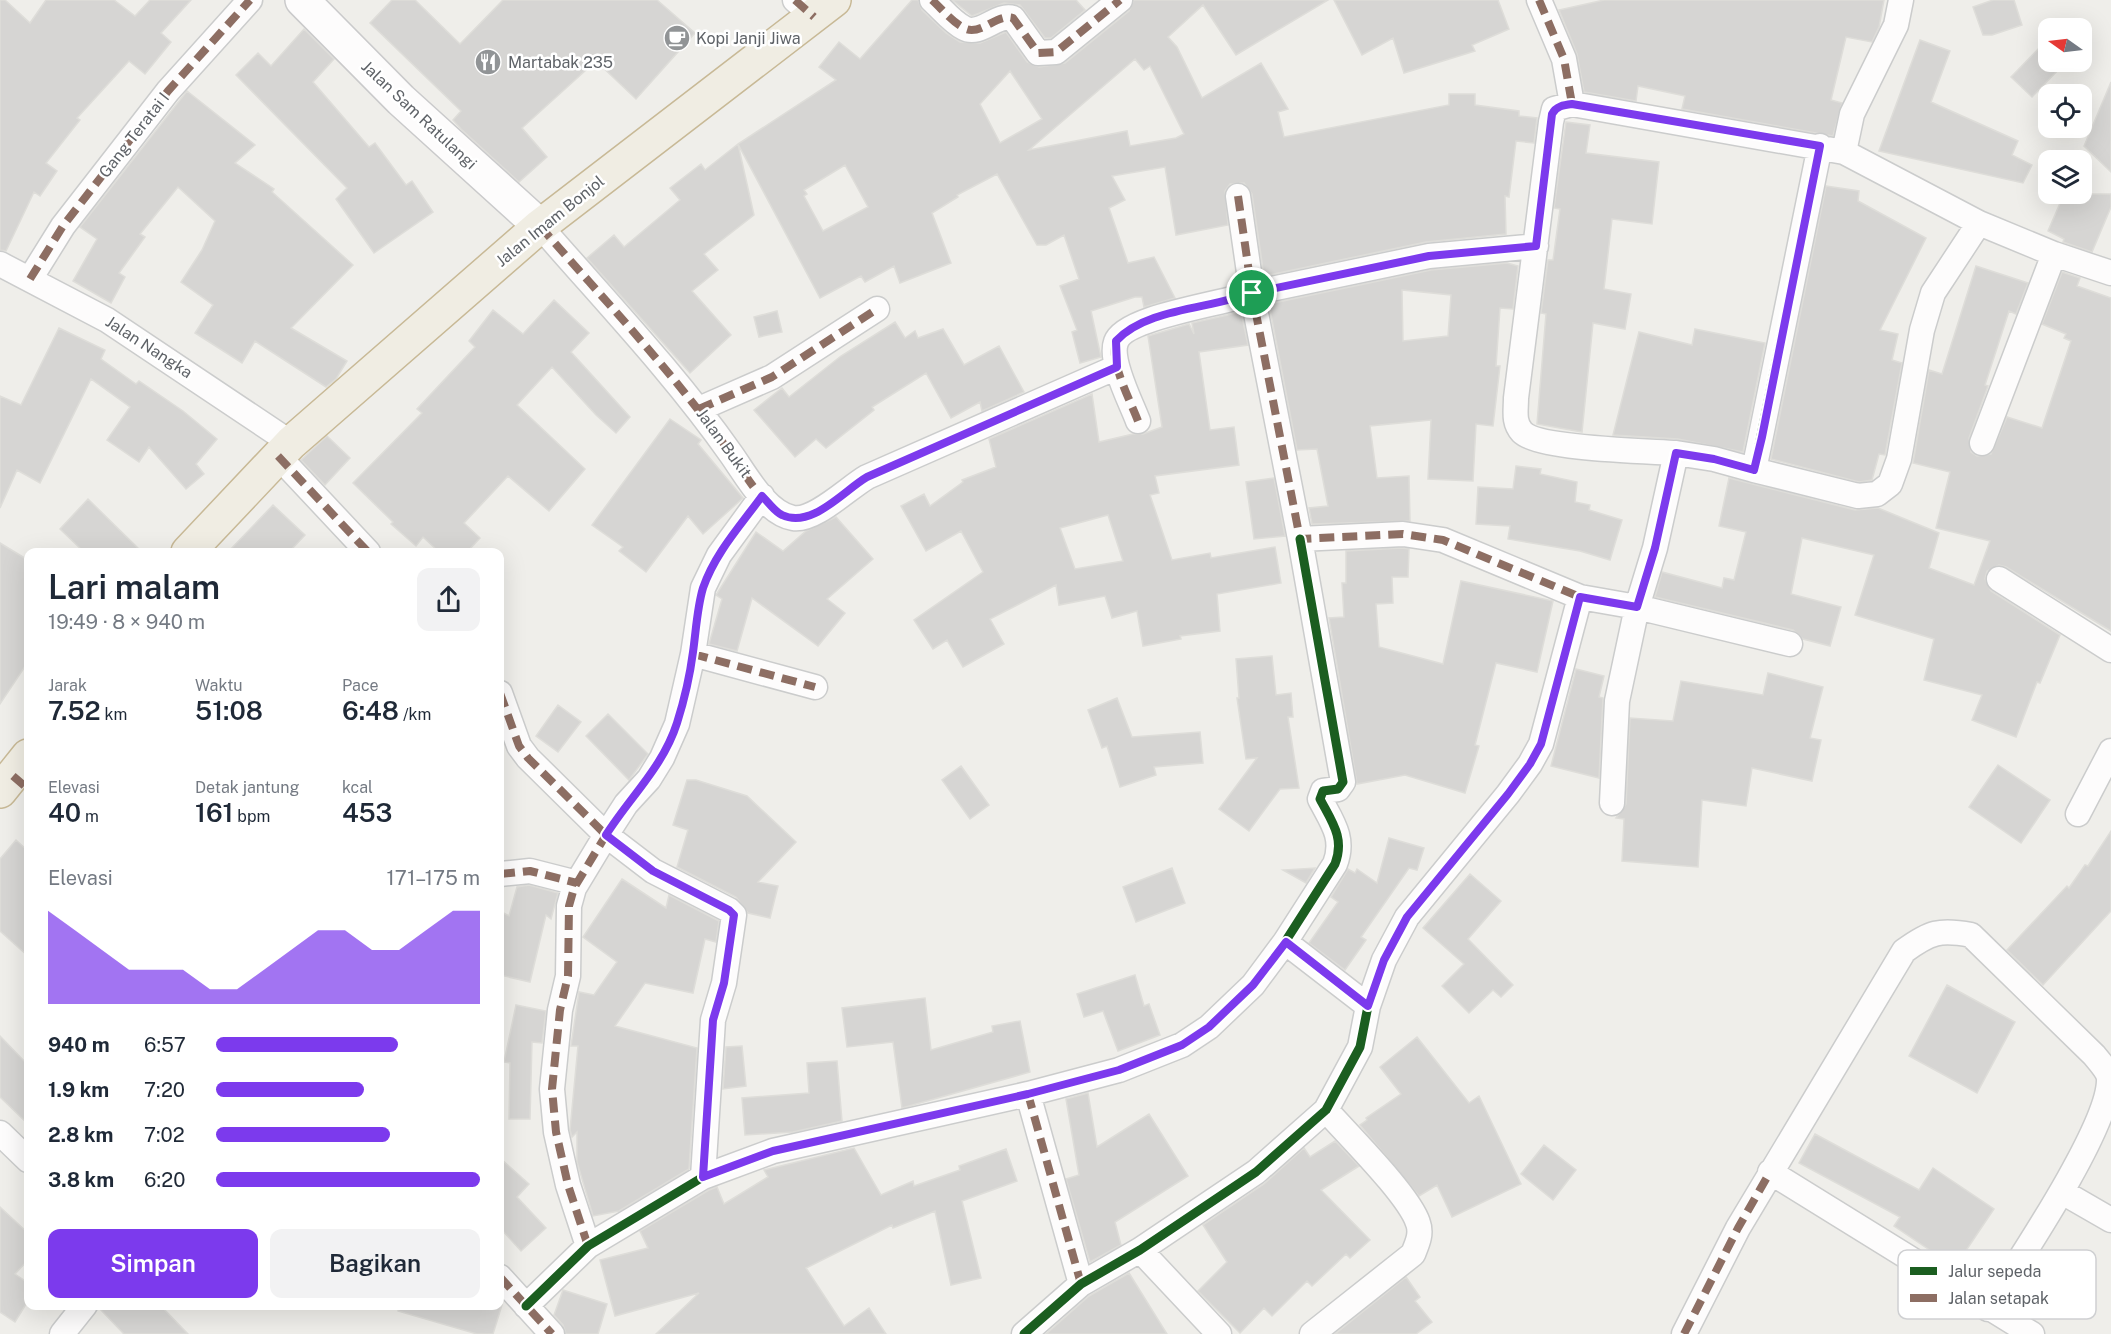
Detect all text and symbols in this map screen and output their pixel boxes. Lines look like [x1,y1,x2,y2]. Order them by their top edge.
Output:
north arrow [2038,18,2092,72]
map controls [2038,18,2092,204]
cafe icon: Kopi Janji Jiwa [662,23,692,53]
place label: Kopi Janji Jiwa [696,29,801,48]
restaurant icon: Martabak 235 [473,47,503,77]
place label: Martabak 235 [508,53,613,72]
street label: Jalan Sam Ratulangi [357,57,481,173]
button: locate [2038,84,2092,138]
street label: Gang Teratai I [95,89,173,181]
button: layers [2038,150,2092,204]
street label: Jalan Imam Bonjol [492,171,608,271]
pin [1226,267,1277,318]
icon: arrive [1235,276,1268,309]
street label: Jalan Nangka [102,312,196,382]
street label: Jalan Bukit [692,405,756,481]
text: Lari malam [48,568,220,606]
button: share [417,568,480,631]
text: 19:49 · 8 × 940 m [48,610,205,634]
text: Jarak [48,676,87,695]
text: Waktu [195,676,243,695]
text: Pace [342,676,379,695]
text: 7.52 [48,695,101,726]
text: 51:08 [195,695,263,726]
text: 6:48 [342,695,399,726]
text: km [101,705,127,724]
text: /km [399,705,431,724]
text: Elevasi [48,778,100,797]
text: Detak jantung [195,778,299,797]
text: kcal [342,778,373,797]
text: 40 [48,797,81,828]
text: 161 [195,797,233,828]
text: 453 [342,797,392,828]
text: m [81,807,99,826]
text: bpm [233,807,270,826]
text: Elevasi [48,866,113,890]
text: 171–175 m [387,866,480,890]
text: 940 m [48,1033,110,1057]
text: 6:57 [144,1033,186,1057]
text: 1.9 km [48,1078,109,1102]
text: 7:20 [144,1078,185,1102]
text: 2.8 km [48,1123,114,1147]
text: 7:02 [144,1123,185,1147]
text: 3.8 km [48,1168,114,1192]
text: 6:20 [144,1168,186,1192]
button: Simpan [48,1229,258,1298]
button: Bagikan [270,1229,480,1298]
legend [1898,1250,2096,1319]
text: Jalur sepeda [1948,1262,2041,1281]
text: Jalan setapak [1948,1289,2049,1308]

